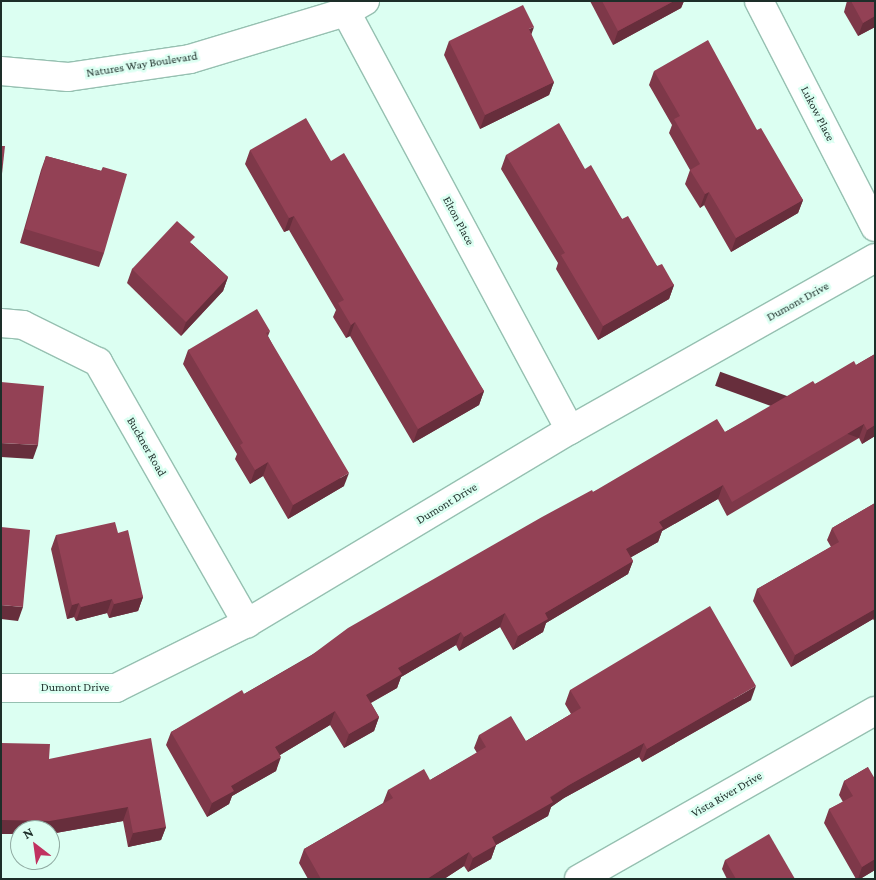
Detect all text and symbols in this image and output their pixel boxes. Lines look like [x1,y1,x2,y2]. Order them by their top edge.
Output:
street label: Natures Way Boulevard [85,49,199,81]
street label: Lukow Place [797,84,837,144]
street label: Elton Place [439,194,477,248]
street label: Dumont Drive [764,279,832,325]
street label: Buckner Road [123,415,169,479]
street label: Dumont Drive [414,480,480,528]
street label: Dumont Drive [41,681,109,695]
street label: Vista River Drive [689,769,765,821]
north arrow [10,820,60,870]
text: N [20,824,36,842]

